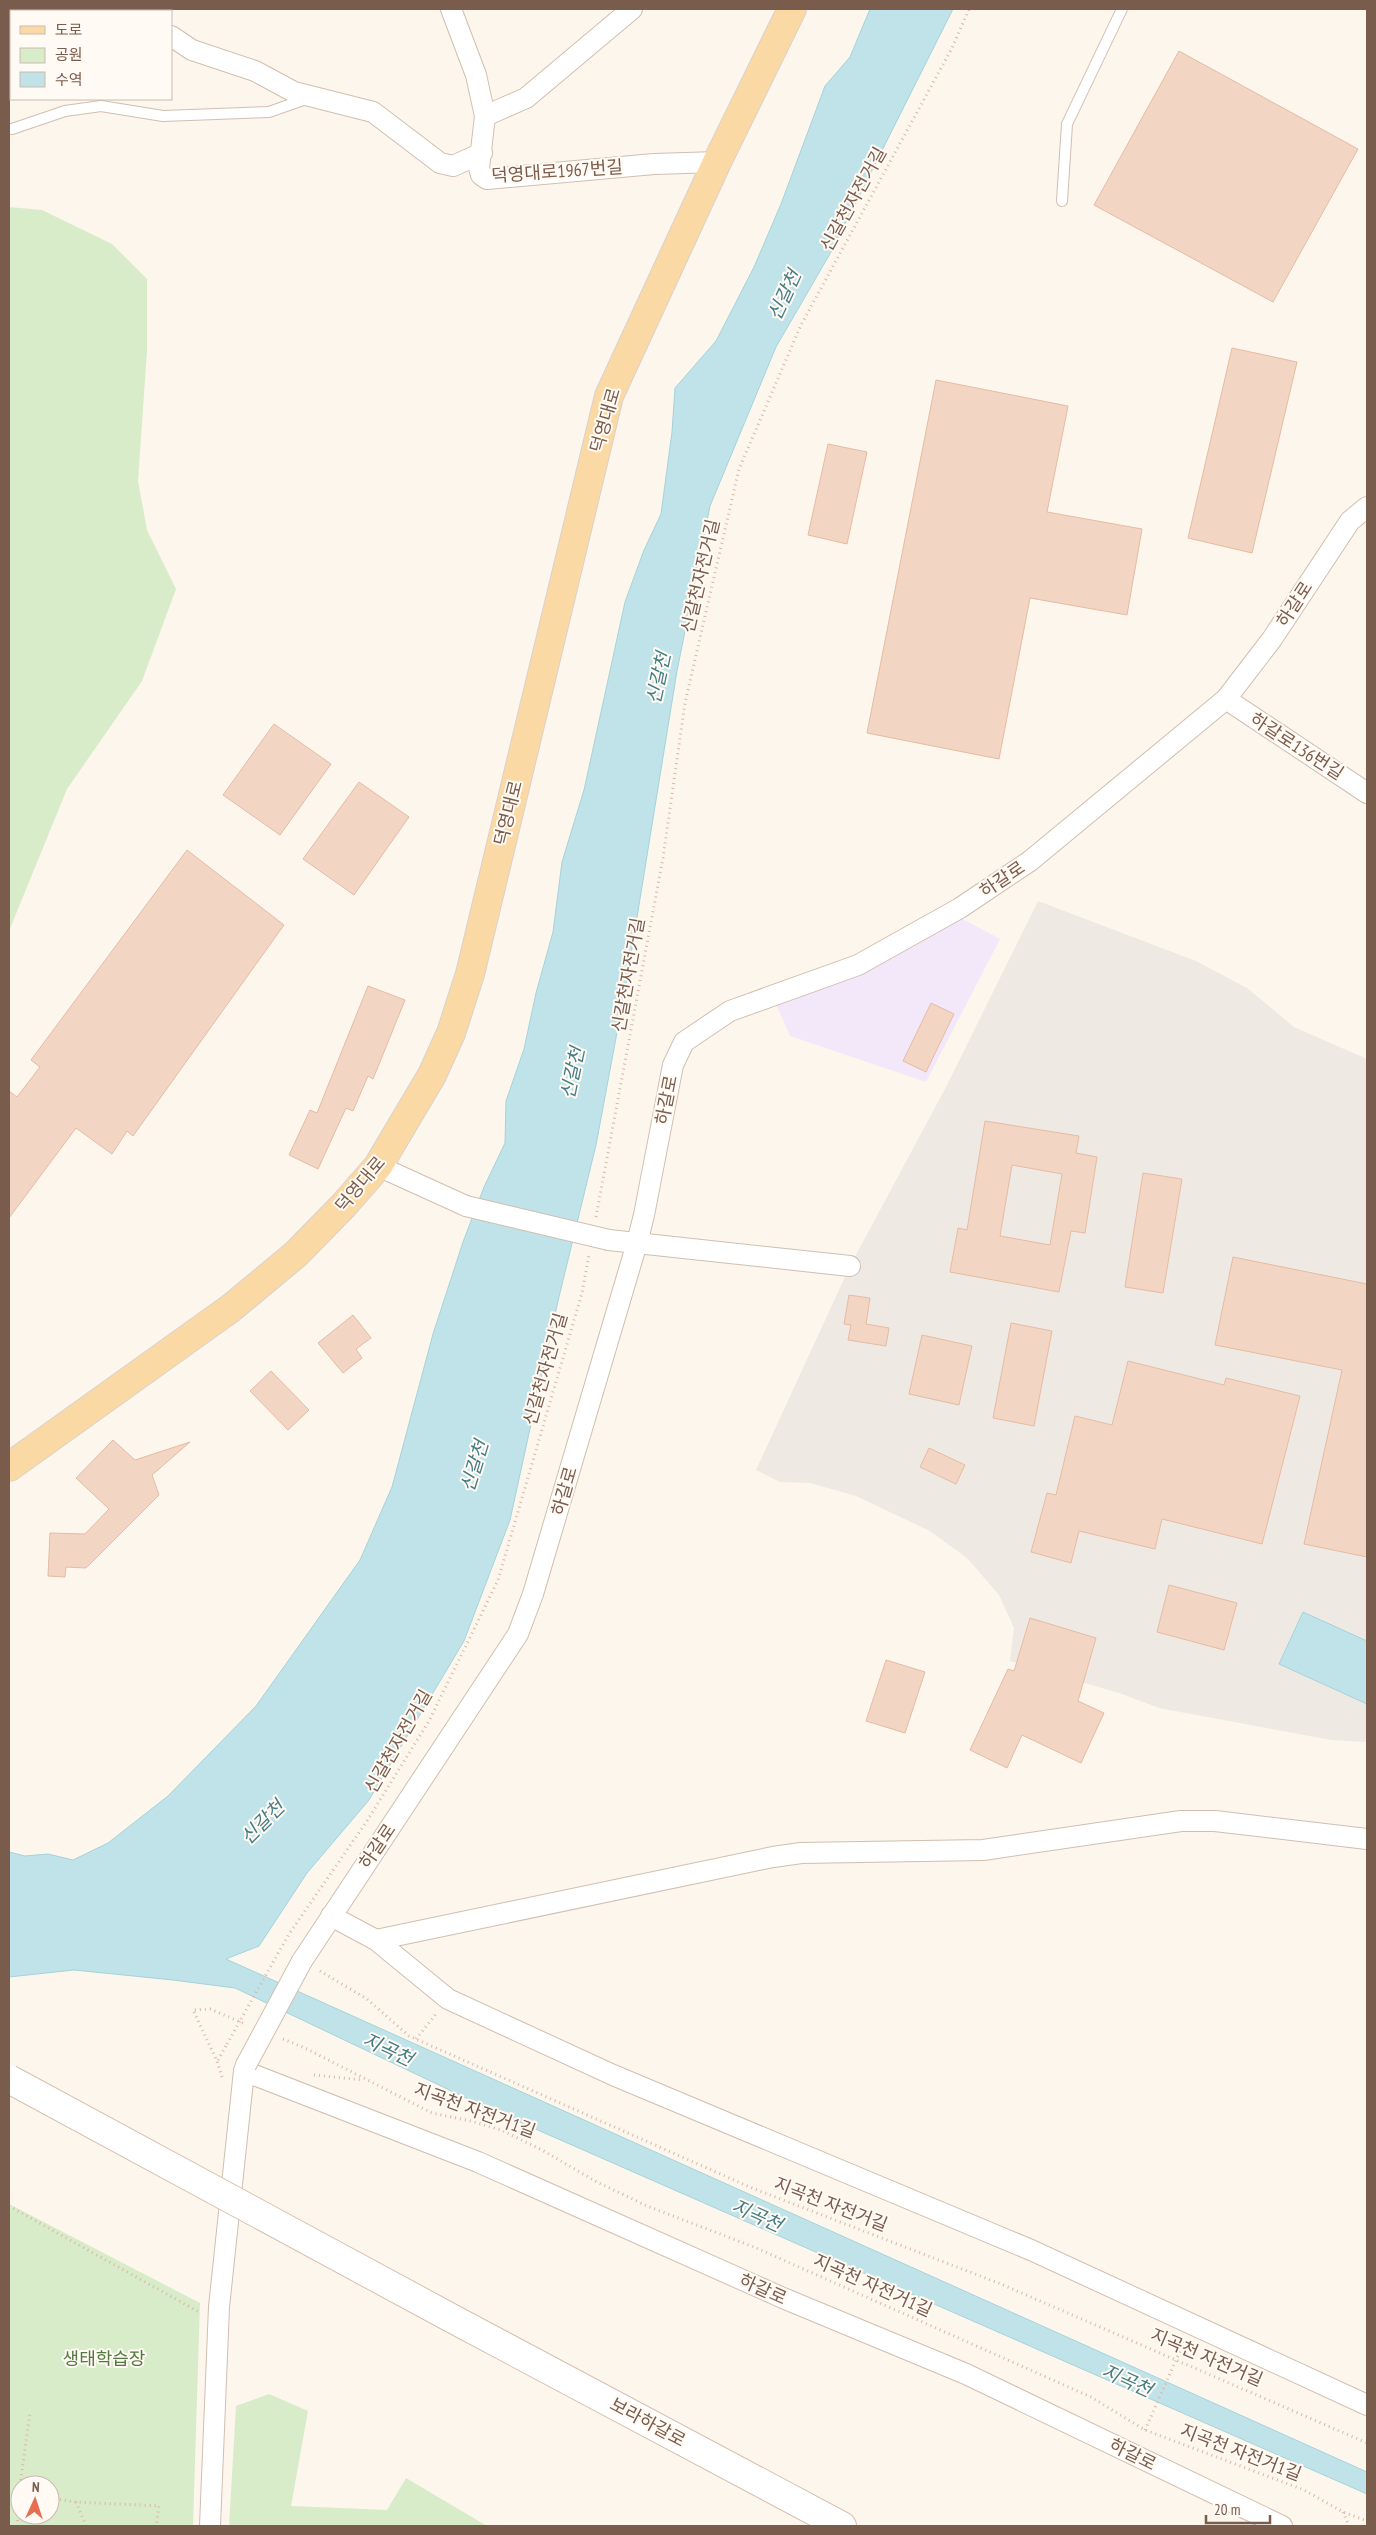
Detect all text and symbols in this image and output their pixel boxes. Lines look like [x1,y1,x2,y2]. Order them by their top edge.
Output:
legend [10,10,172,100]
text: 도로 [55,20,83,39]
text: 공원 [55,45,83,64]
text: 수역 [55,70,83,89]
street label: 신갈천자전거길 [815,143,891,255]
street label: 덕영대로1967번길 [490,155,624,187]
water label: 신갈천 [762,265,807,324]
street label: 덕영대로 [585,385,625,455]
street label: 신갈천자전거길 [676,517,724,635]
street label: 하갈로 [1271,577,1317,631]
water label: 신갈천 [641,648,676,706]
street label: 하갈로136번길 [1246,707,1348,785]
street label: 덕영대로 [489,778,527,848]
street label: 하갈로 [975,856,1029,902]
street label: 신갈천자전거길 [607,916,649,1034]
water label: 신갈천 [555,1043,590,1101]
street label: 하갈로 [650,1073,682,1127]
street label: 덕영대로 [330,1151,390,1217]
street label: 신갈천자전거길 [518,1310,572,1428]
water label: 신갈천 [455,1436,494,1495]
street label: 하갈로 [546,1464,582,1518]
street label: 신갈천자전거길 [359,1685,437,1797]
water label: 신갈천 [235,1794,290,1849]
street label: 하갈로 [354,1819,400,1873]
water label: 지곡천 [359,2027,418,2072]
street label: 지곡천 자전거1길 [411,2077,539,2143]
street label: 지곡천 자전거길 [771,2172,891,2236]
water label: 지곡천 [728,2193,787,2237]
street label: 지곡천 자전거1길 [810,2248,936,2322]
street label: 하갈로 [736,2268,790,2310]
street label: 지곡천 자전거길 [1147,2323,1267,2391]
park label: 생태학습장 [63,2347,145,2370]
water label: 지곡천 [1098,2358,1157,2402]
street label: 보라하갈로 [606,2392,690,2452]
street label: 지곡천 자전거1길 [1177,2418,1305,2486]
street label: 하갈로 [1106,2433,1160,2475]
north arrow [10,2475,60,2525]
text: N [31,2478,40,2496]
scale bar [1206,2492,1270,2524]
text: 20 m [1214,2500,1240,2519]

